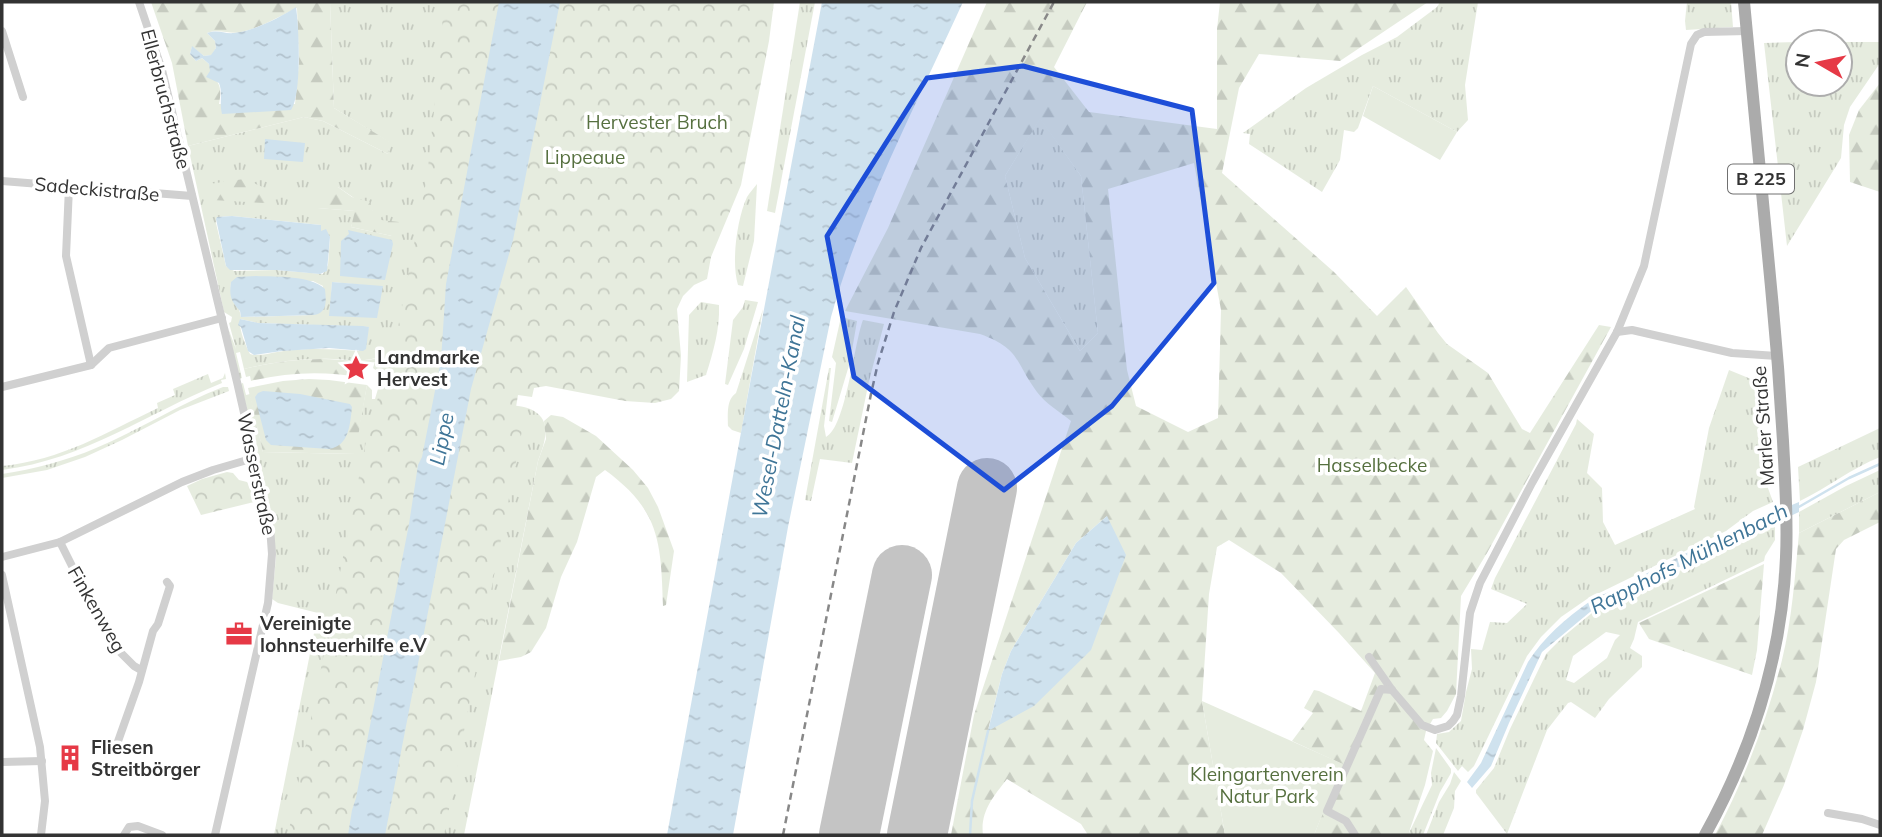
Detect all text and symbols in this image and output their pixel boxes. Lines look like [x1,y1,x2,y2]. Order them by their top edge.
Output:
street label: Ellerbruchstraße [136,26,196,172]
north arrow [1784,28,1854,98]
text: N [1789,51,1815,69]
park label: Hervester Bruch [586,110,728,134]
park label: Lippeaue [545,145,625,169]
road number: B 225 [1728,164,1794,194]
street label: Sadeckistraße [34,172,160,206]
water label: Wesel-Datteln-Kanal [746,313,810,520]
place label: Landmarke Hervest [377,345,480,391]
place icon: Landmarke Hervest [341,353,371,383]
street label: Marler Straße [1747,365,1779,487]
water label: Lippe [423,410,459,467]
street label: Wasserstraße [232,411,282,537]
park label: Hasselbecke [1317,453,1427,477]
water label: Rapphofs Mühlenbach [1585,497,1792,619]
street label: Finkenweg [63,562,131,656]
place label: Vereinigte lohnsteuerhilfe e.V [259,611,427,657]
office icon: Vereinigte lohnsteuerhilfe e.V [224,619,254,649]
place label: Fliesen Streitbörger [91,735,201,781]
building icon: Fliesen Streitbörger [55,743,85,773]
park label: Kleingartenverein Natur Park [1190,762,1344,808]

